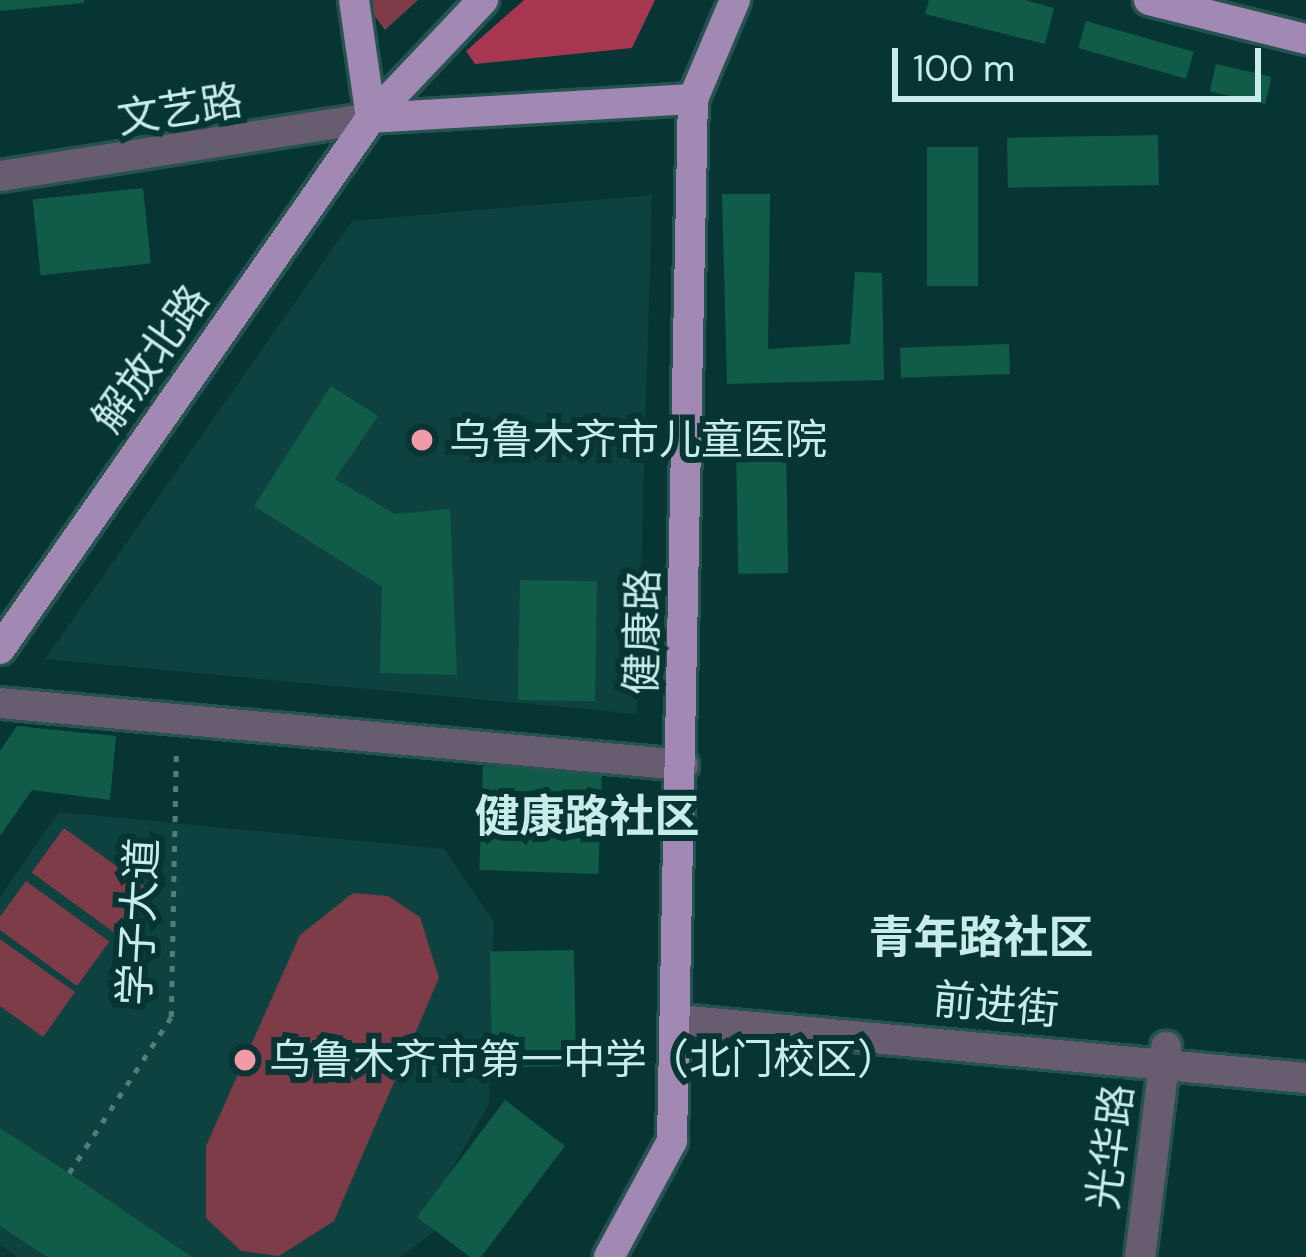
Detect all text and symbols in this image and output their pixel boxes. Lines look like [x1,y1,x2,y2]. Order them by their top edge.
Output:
scale bar [898,24,1267,98]
text: 100 m [913,45,1015,92]
street label: 文艺路 [114,75,246,145]
street label: 解放北路 [82,276,220,442]
place label: 乌鲁木齐市儿童医院 [449,415,827,465]
marker: 乌鲁木齐市儿童医院 [406,424,438,456]
street label: 健康路 [617,569,669,695]
district label: 健康路社区 [475,790,699,844]
street label: 学子大道 [109,837,169,1007]
district label: 青年路社区 [869,911,1093,965]
street label: 前进街 [931,974,1061,1036]
place label: 乌鲁木齐市第一中学（北门校区） [269,1035,899,1085]
marker: 乌鲁木齐市第一中学（北门校区） [232,1047,258,1073]
street label: 光华路 [1078,1081,1144,1213]

